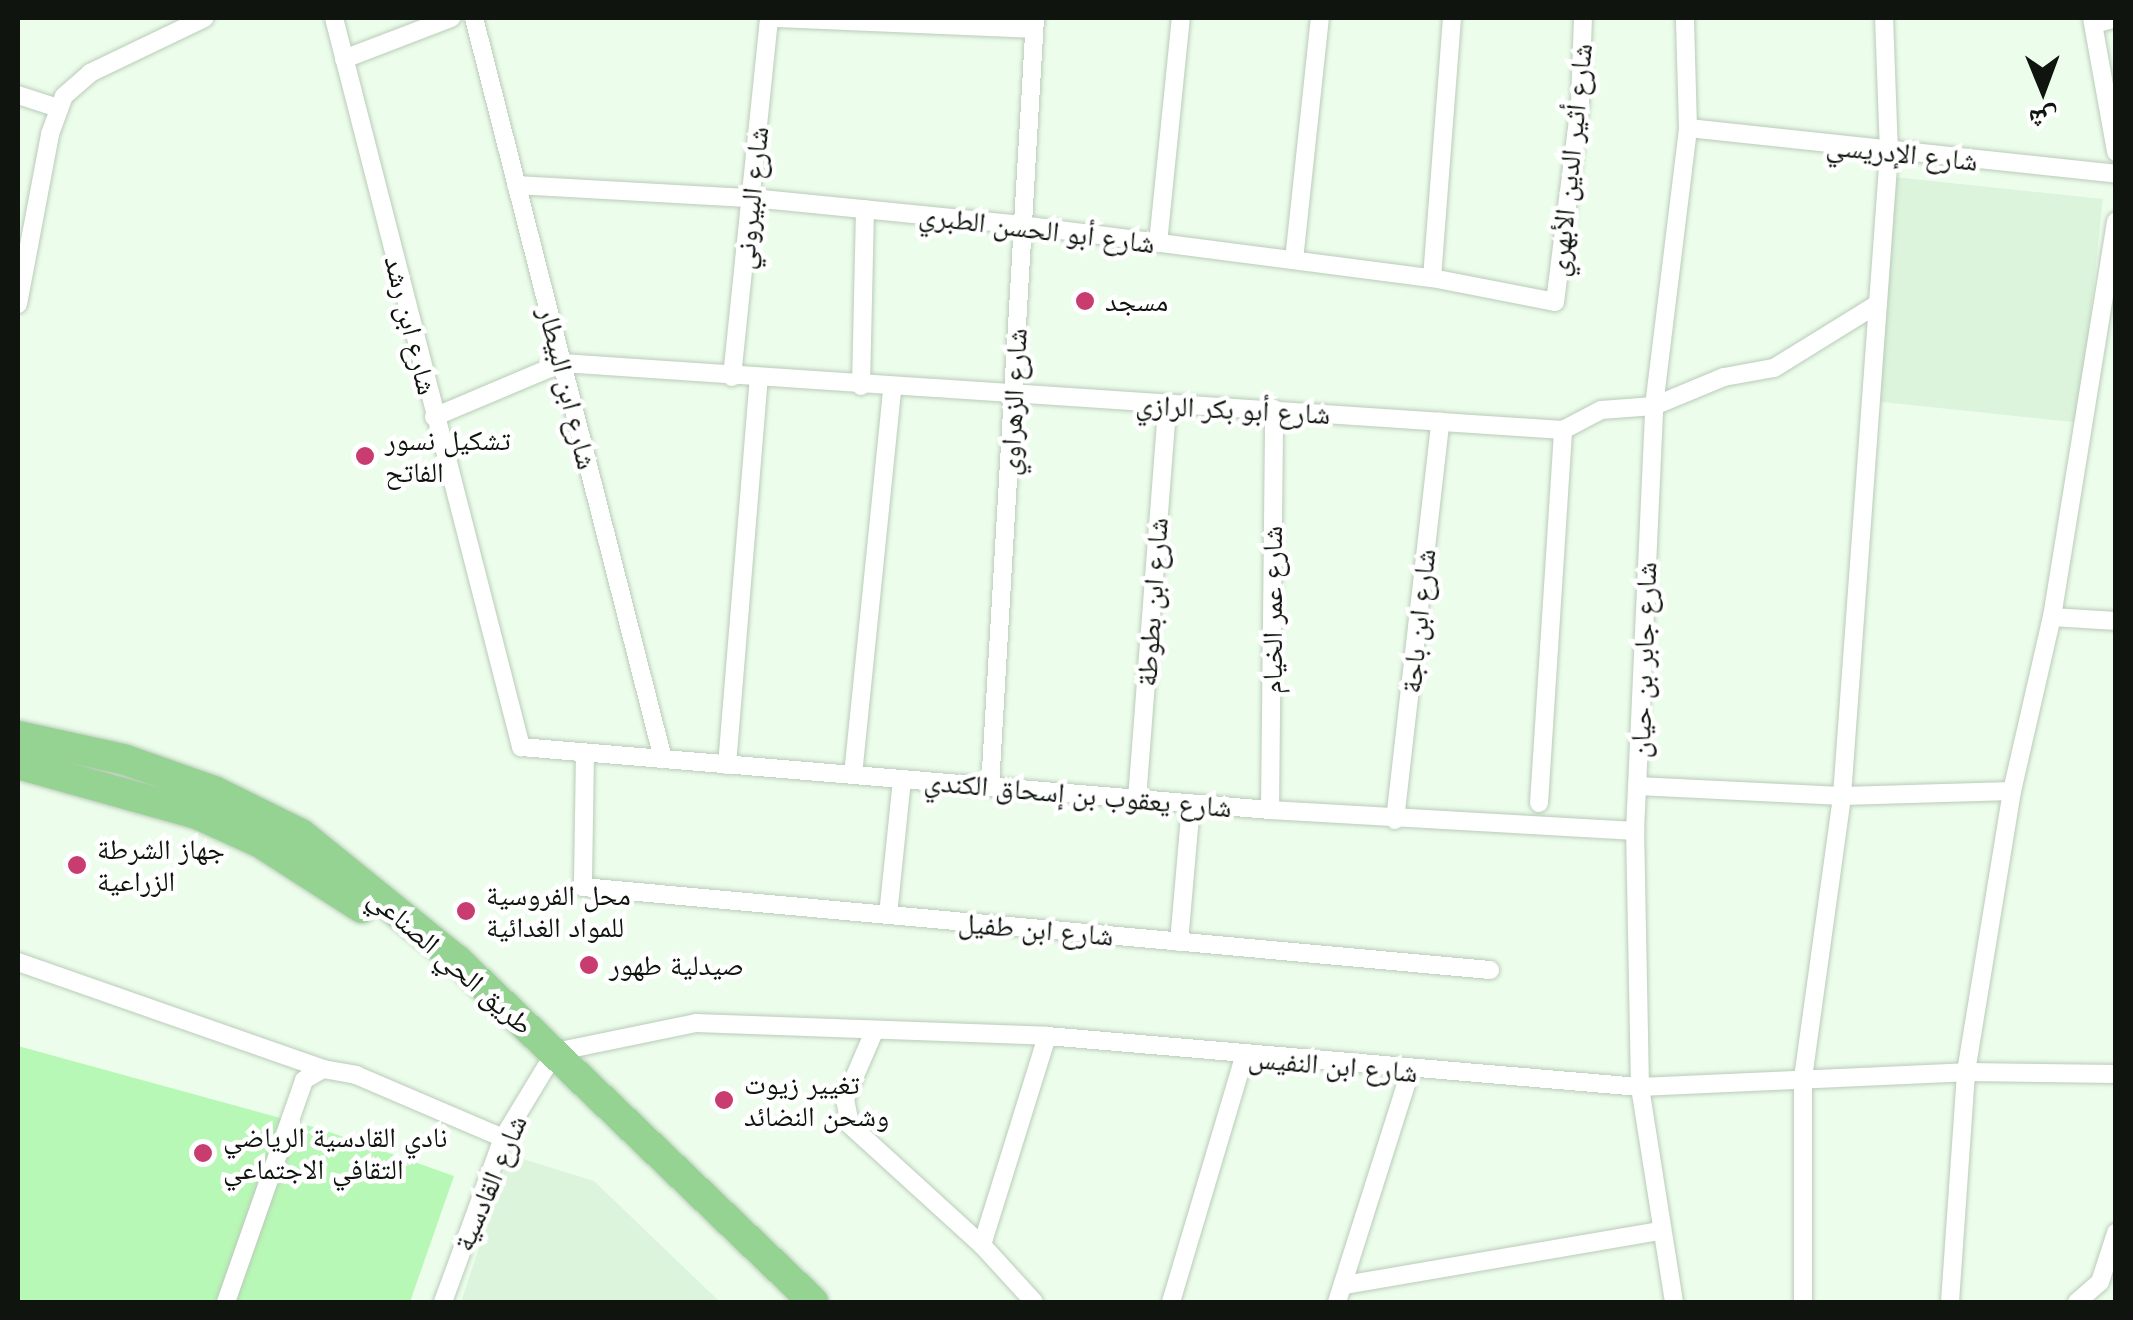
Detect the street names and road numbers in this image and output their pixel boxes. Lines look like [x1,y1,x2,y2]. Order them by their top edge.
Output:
street label: شارع أثير الدين الأبهري [1541,42,1599,278]
street label: شارع البيروني [727,125,775,271]
street label: شارع الإدريسي [1825,128,1979,178]
street label: شارع أبو الحسن الطبري [917,198,1157,260]
street label: شارع ابن رشد [377,252,445,398]
street label: شارع ابن البيطار [532,303,604,473]
street label: شارع الزهراوي [992,327,1034,477]
street label: شارع أبو بكر الرازي [1135,387,1331,431]
street label: شارع ابن بطوطة [1129,516,1175,688]
street label: شارع عمر الخيام [1255,526,1289,694]
street label: شارع ابن باجة [1394,547,1442,695]
street label: شارع جابر بن حيان [1623,561,1663,759]
street label: شارع يعقوب بن إسحاق الكندي [923,764,1233,824]
street label: طريق الحي الصناعي [362,881,540,1041]
street label: شارع ابن طفيل [957,905,1115,953]
street label: شارع ابن النفيس [1247,1041,1419,1089]
street label: شارع القادسية [446,1110,534,1256]

